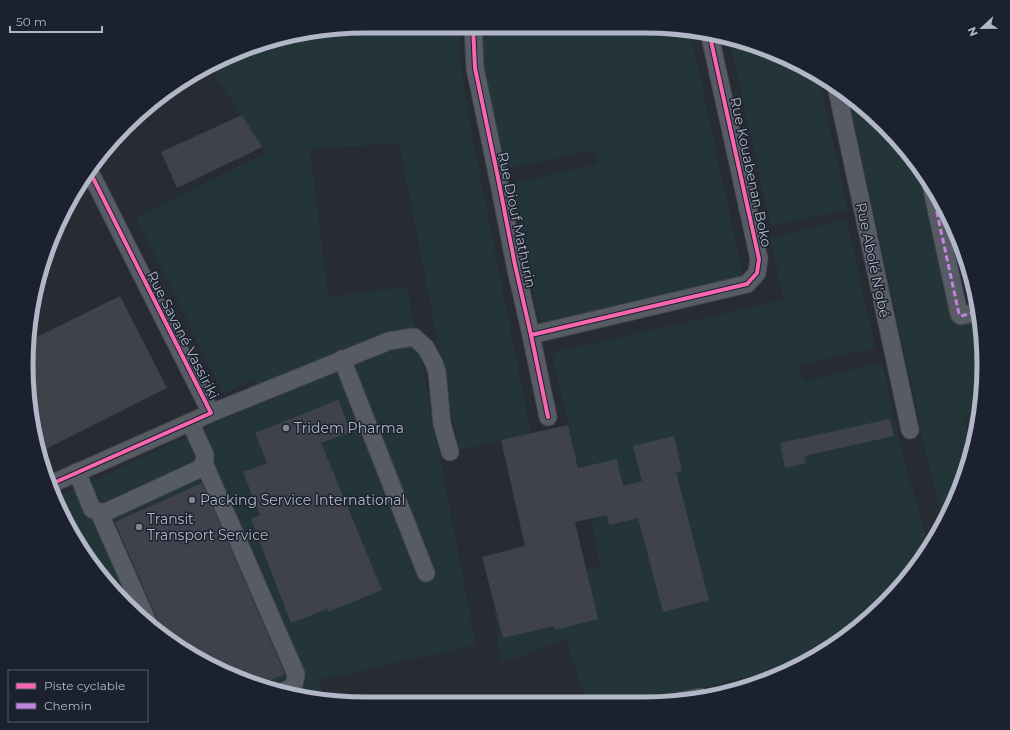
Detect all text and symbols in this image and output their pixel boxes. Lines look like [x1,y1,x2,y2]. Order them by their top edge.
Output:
scale bar [10,8,102,34]
north arrow [962,8,1002,48]
text: 50 m [16,14,47,29]
text: N [965,25,981,38]
street label: Rue Kouabenan Boko [726,95,776,249]
street label: Rue Diouf Mathurin [494,150,540,290]
street label: Rue Abolé N'gbé [852,201,894,319]
street label: Rue Savané Vassiriki [143,268,223,402]
place label: Tridem Pharma [294,419,404,437]
marker: Tridem Pharma [281,423,291,433]
place label: Packing Service International [200,491,405,509]
marker: Packing Service International [187,495,197,505]
place label: Transit Transport Service [147,510,268,544]
marker: Transit Transport Service [134,522,144,532]
legend [8,670,148,722]
text: Piste cyclable [44,678,125,693]
text: Chemin [44,698,92,713]

